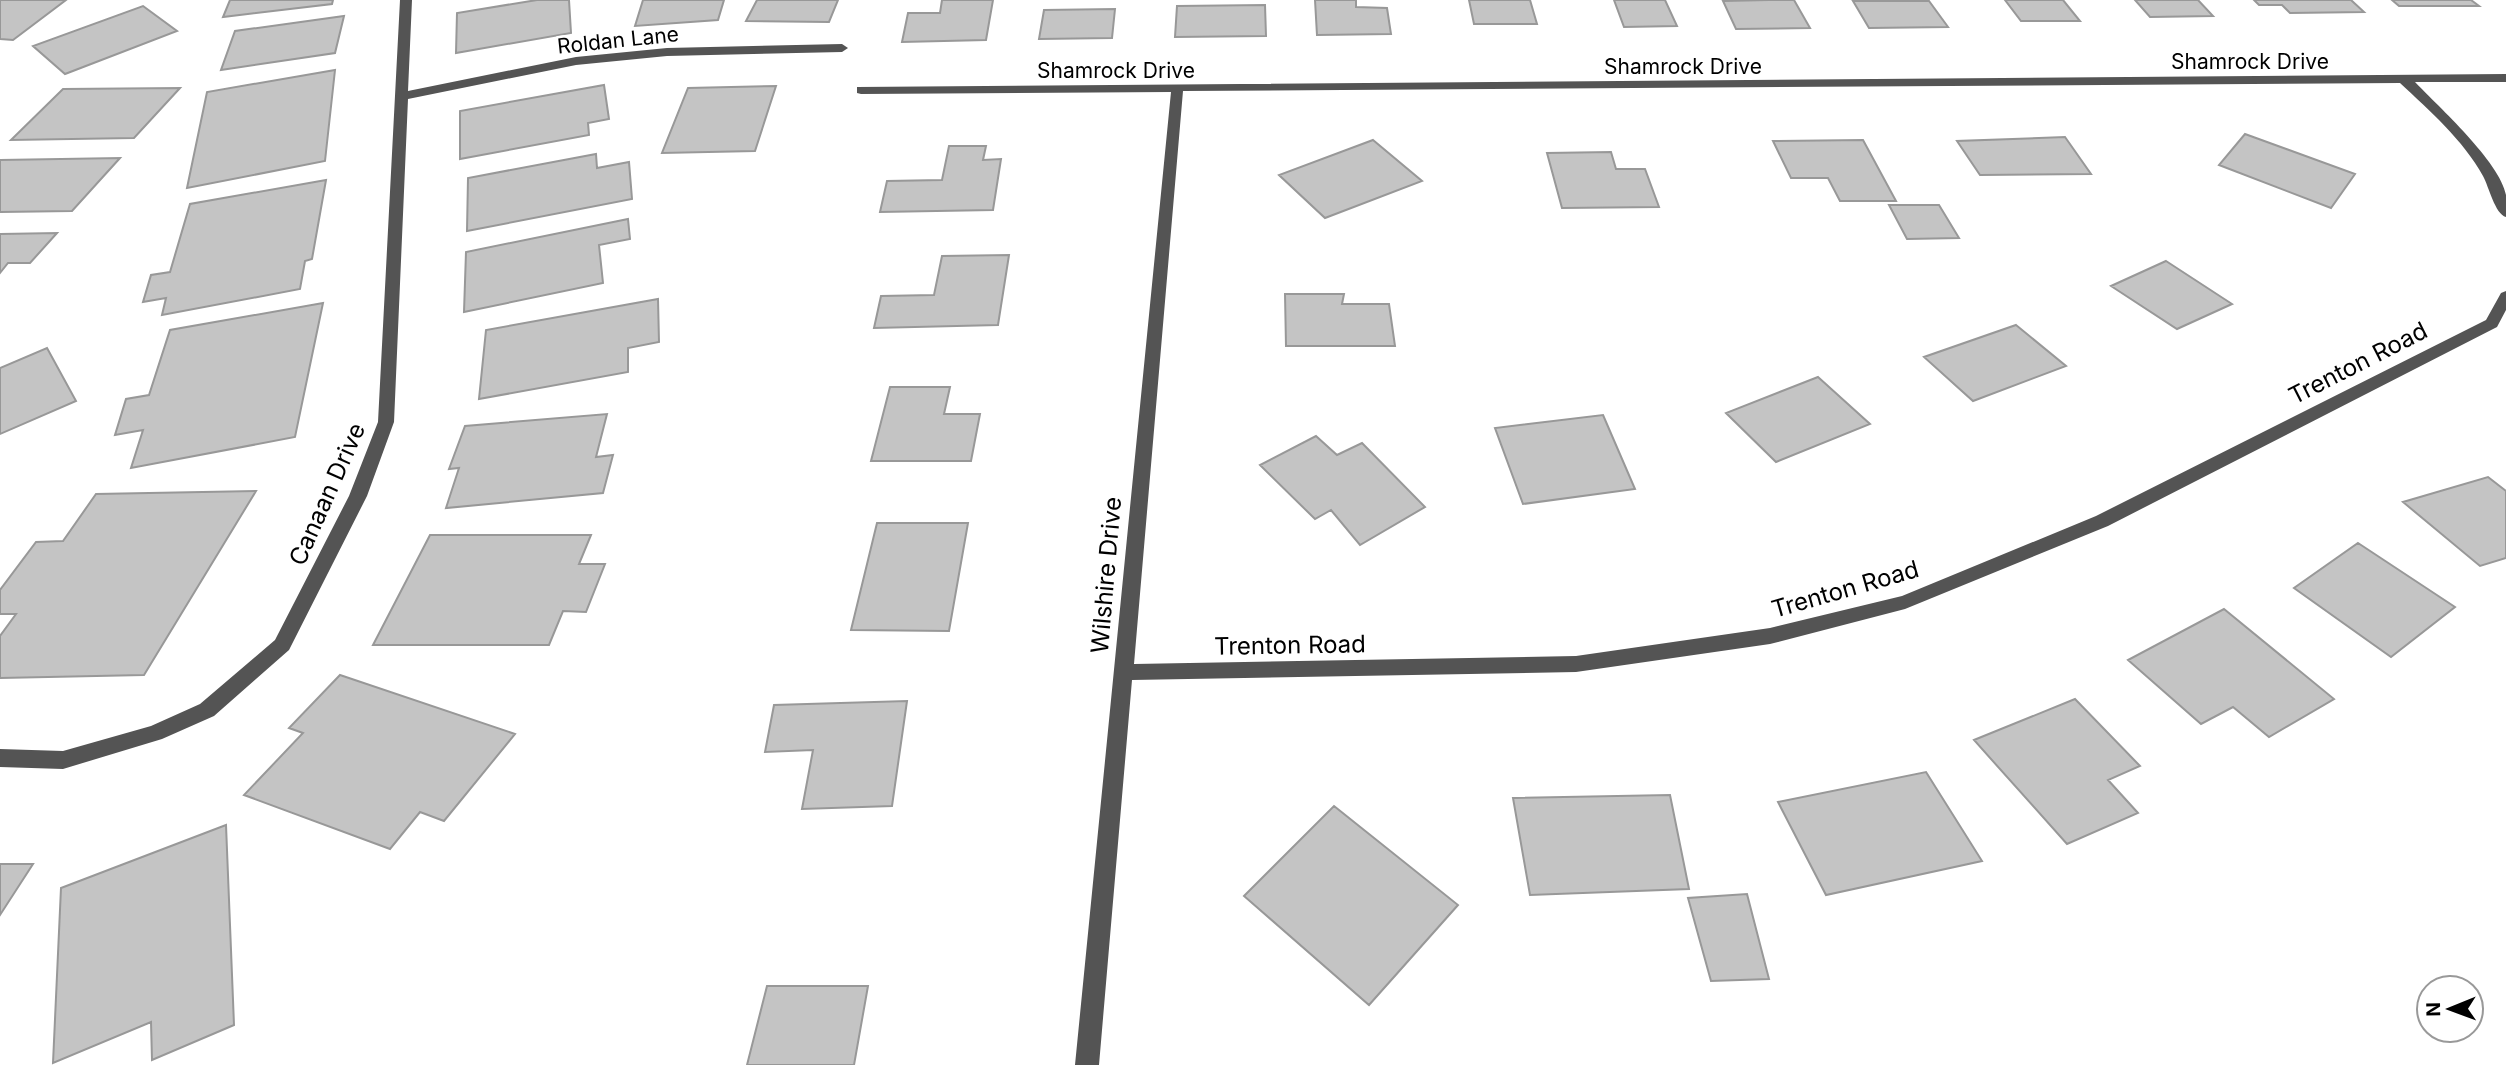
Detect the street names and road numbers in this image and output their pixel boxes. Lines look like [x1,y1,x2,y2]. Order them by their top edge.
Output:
street label: Roldan Lane [556,21,680,59]
street label: Shamrock Drive [2171,49,2329,74]
street label: Shamrock Drive [1604,54,1762,79]
street label: Shamrock Drive [1037,58,1195,83]
street label: Trenton Road [2284,316,2432,410]
street label: Canaan Drive [283,418,371,570]
street label: Wilshire Drive [1085,496,1127,654]
street label: Trenton Road [1768,554,1922,624]
street label: Trenton Road [1214,629,1366,661]

